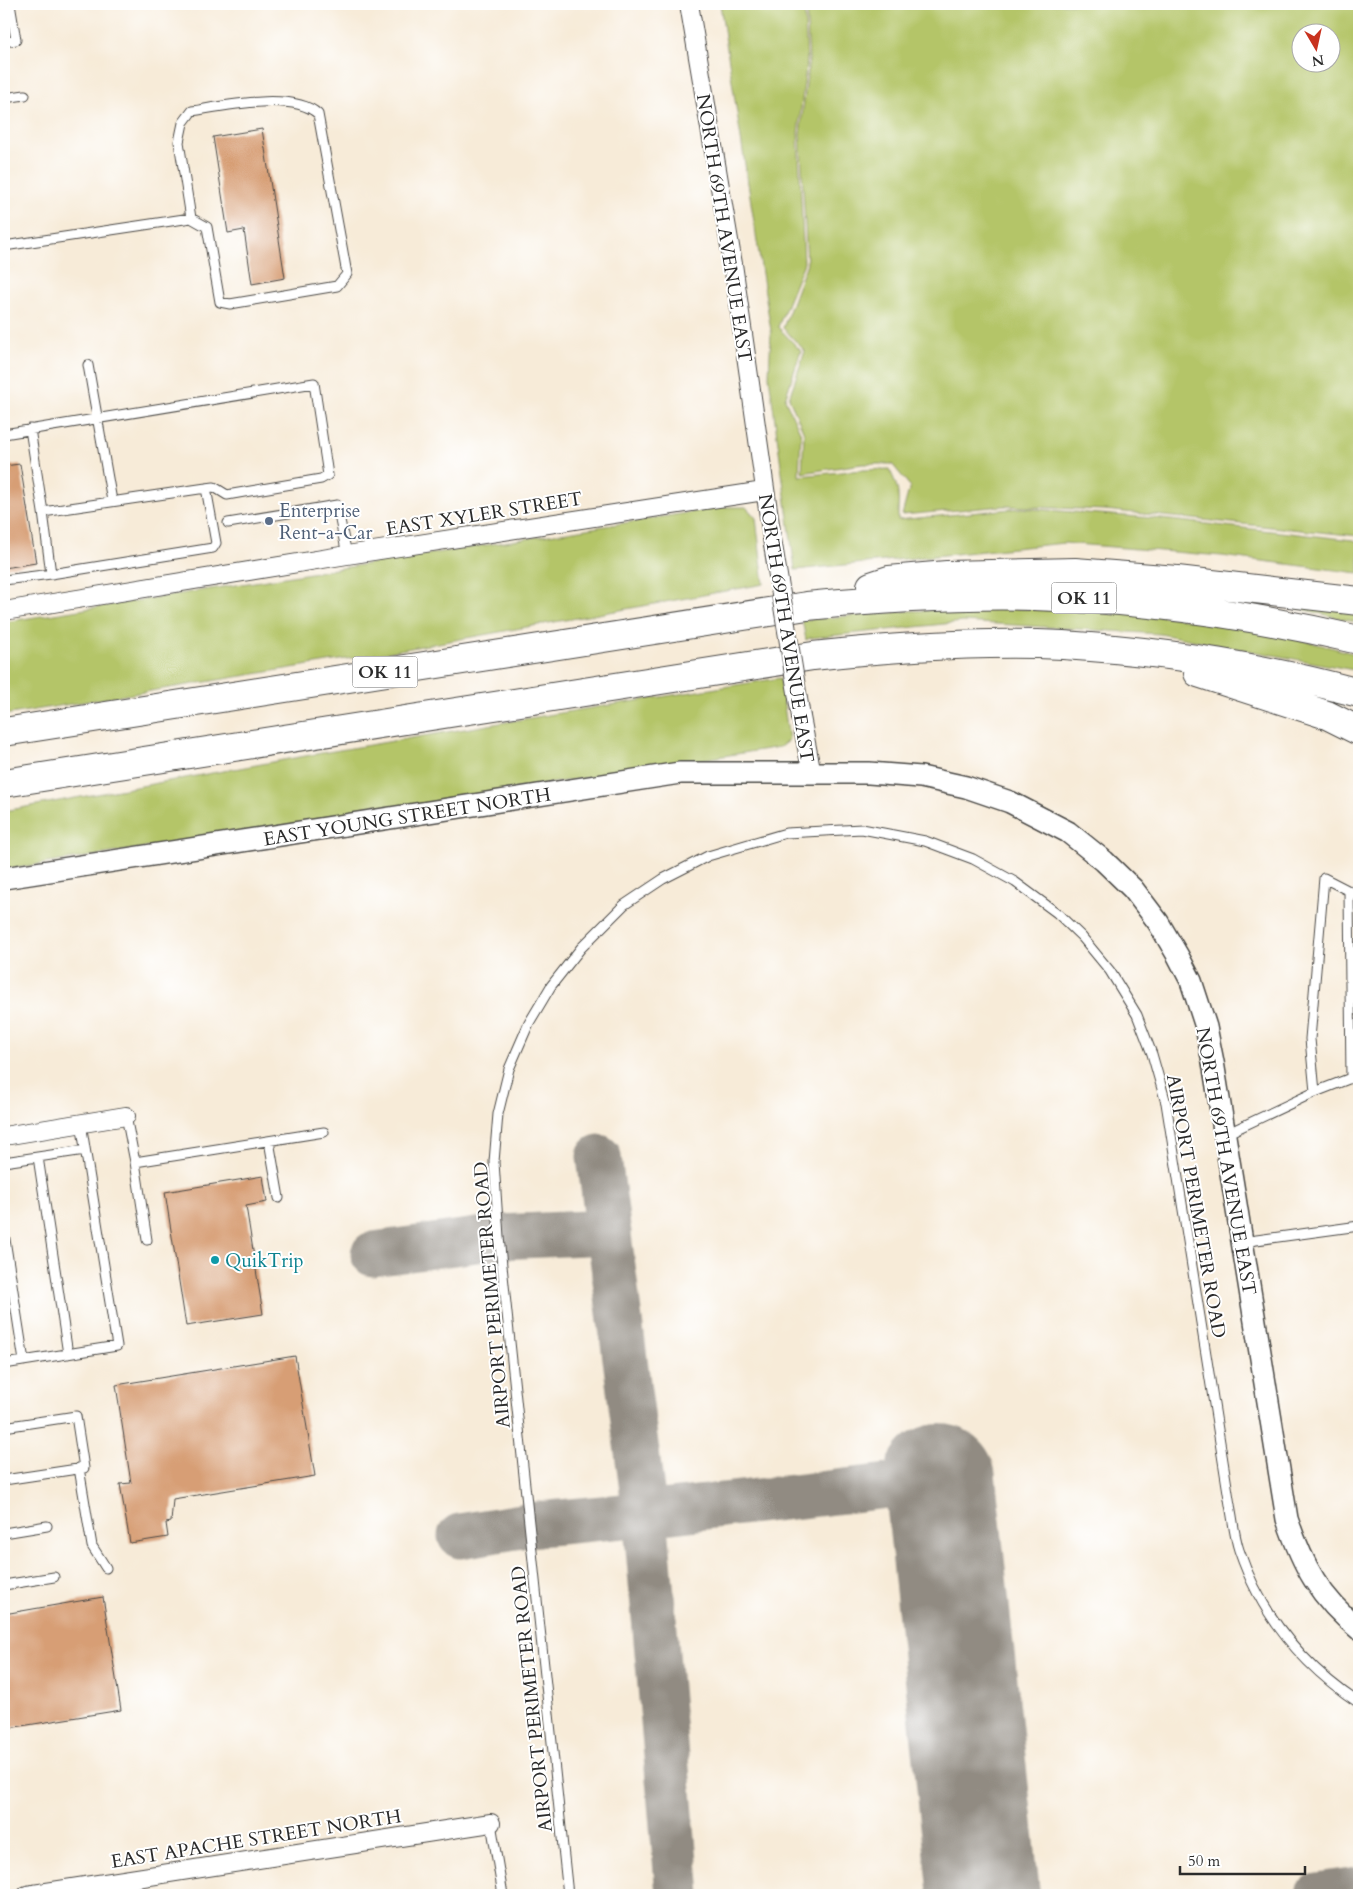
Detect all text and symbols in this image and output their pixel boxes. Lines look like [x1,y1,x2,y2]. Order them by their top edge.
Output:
north arrow [1290,22,1340,72]
text: N [1310,50,1325,71]
street label: NORTH 69TH AVENUE EAST [690,92,758,364]
street label: EAST XYLER STREET [384,486,584,542]
street label: NORTH 69TH AVENUE EAST [752,492,820,764]
place label: Enterprise Rent-a-Car [279,498,372,546]
marker: Enterprise Rent-a-Car [263,515,275,527]
road number: OK 11 [1052,582,1116,614]
road number: OK 11 [352,656,418,688]
street label: EAST YOUNG STREET NORTH [261,781,553,853]
street label: NORTH 69TH AVENUE EAST [1190,1025,1262,1297]
street label: AIRPORT PERIMETER ROAD [1160,1072,1232,1340]
street label: AIRPORT PERIMETER ROAD [467,1160,517,1429]
place label: QuikTrip [225,1248,304,1274]
marker: QuikTrip [209,1254,221,1266]
street label: AIRPORT PERIMETER ROAD [505,1564,559,1833]
street label: EAST APACHE STREET NORTH [109,1803,404,1875]
scale bar [1180,1844,1306,1876]
text: 50 m [1188,1851,1220,1871]

